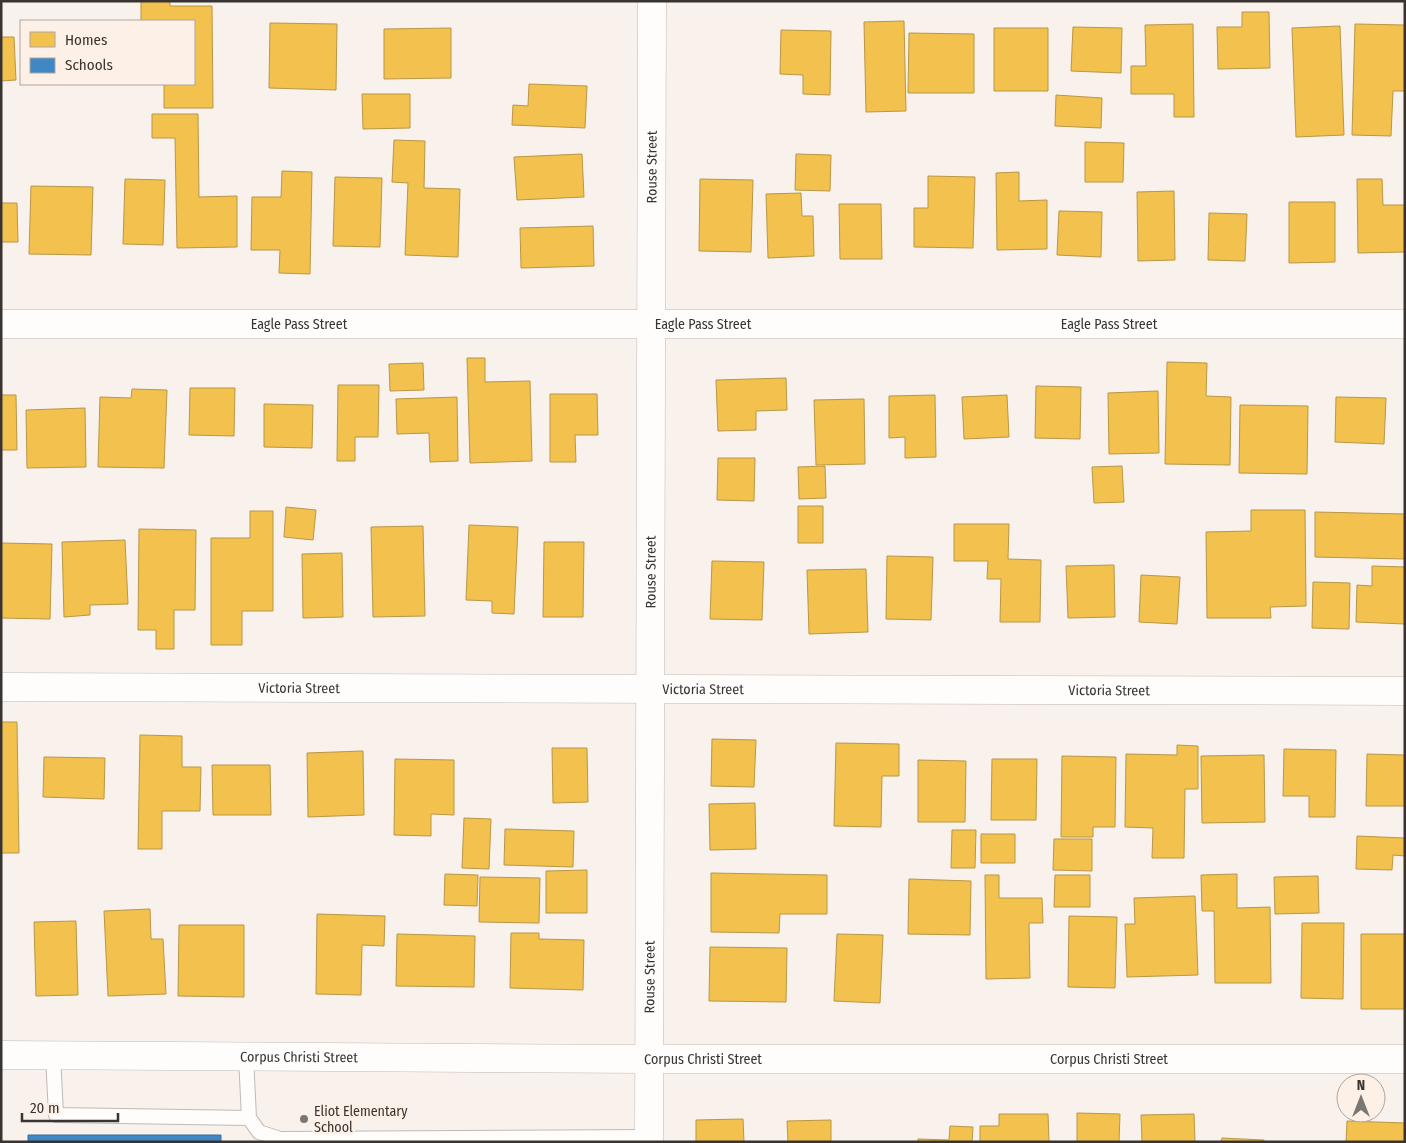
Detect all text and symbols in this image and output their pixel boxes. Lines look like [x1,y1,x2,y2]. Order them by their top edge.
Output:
legend [20,20,195,85]
text: Homes [65,31,107,49]
text: Schools [65,56,113,74]
street label: Rouse Street [643,130,660,203]
street label: Eagle Pass Street [251,316,348,333]
street label: Eagle Pass Street [655,316,752,333]
street label: Eagle Pass Street [1061,316,1158,333]
street label: Rouse Street [642,535,659,608]
street label: Victoria Street [258,679,340,696]
street label: Victoria Street [662,680,744,698]
street label: Victoria Street [1068,682,1150,699]
street label: Rouse Street [641,940,658,1013]
street label: Corpus Christi Street [240,1048,358,1066]
street label: Corpus Christi Street [644,1050,762,1068]
street label: Corpus Christi Street [1050,1051,1168,1068]
north arrow [1336,1073,1386,1123]
text: N [1357,1077,1365,1094]
scale bar [22,1090,119,1122]
text: 20 m [30,1099,60,1117]
place label: Eliot Elementary School [314,1103,408,1136]
marker: Eliot Elementary School [298,1113,310,1125]

